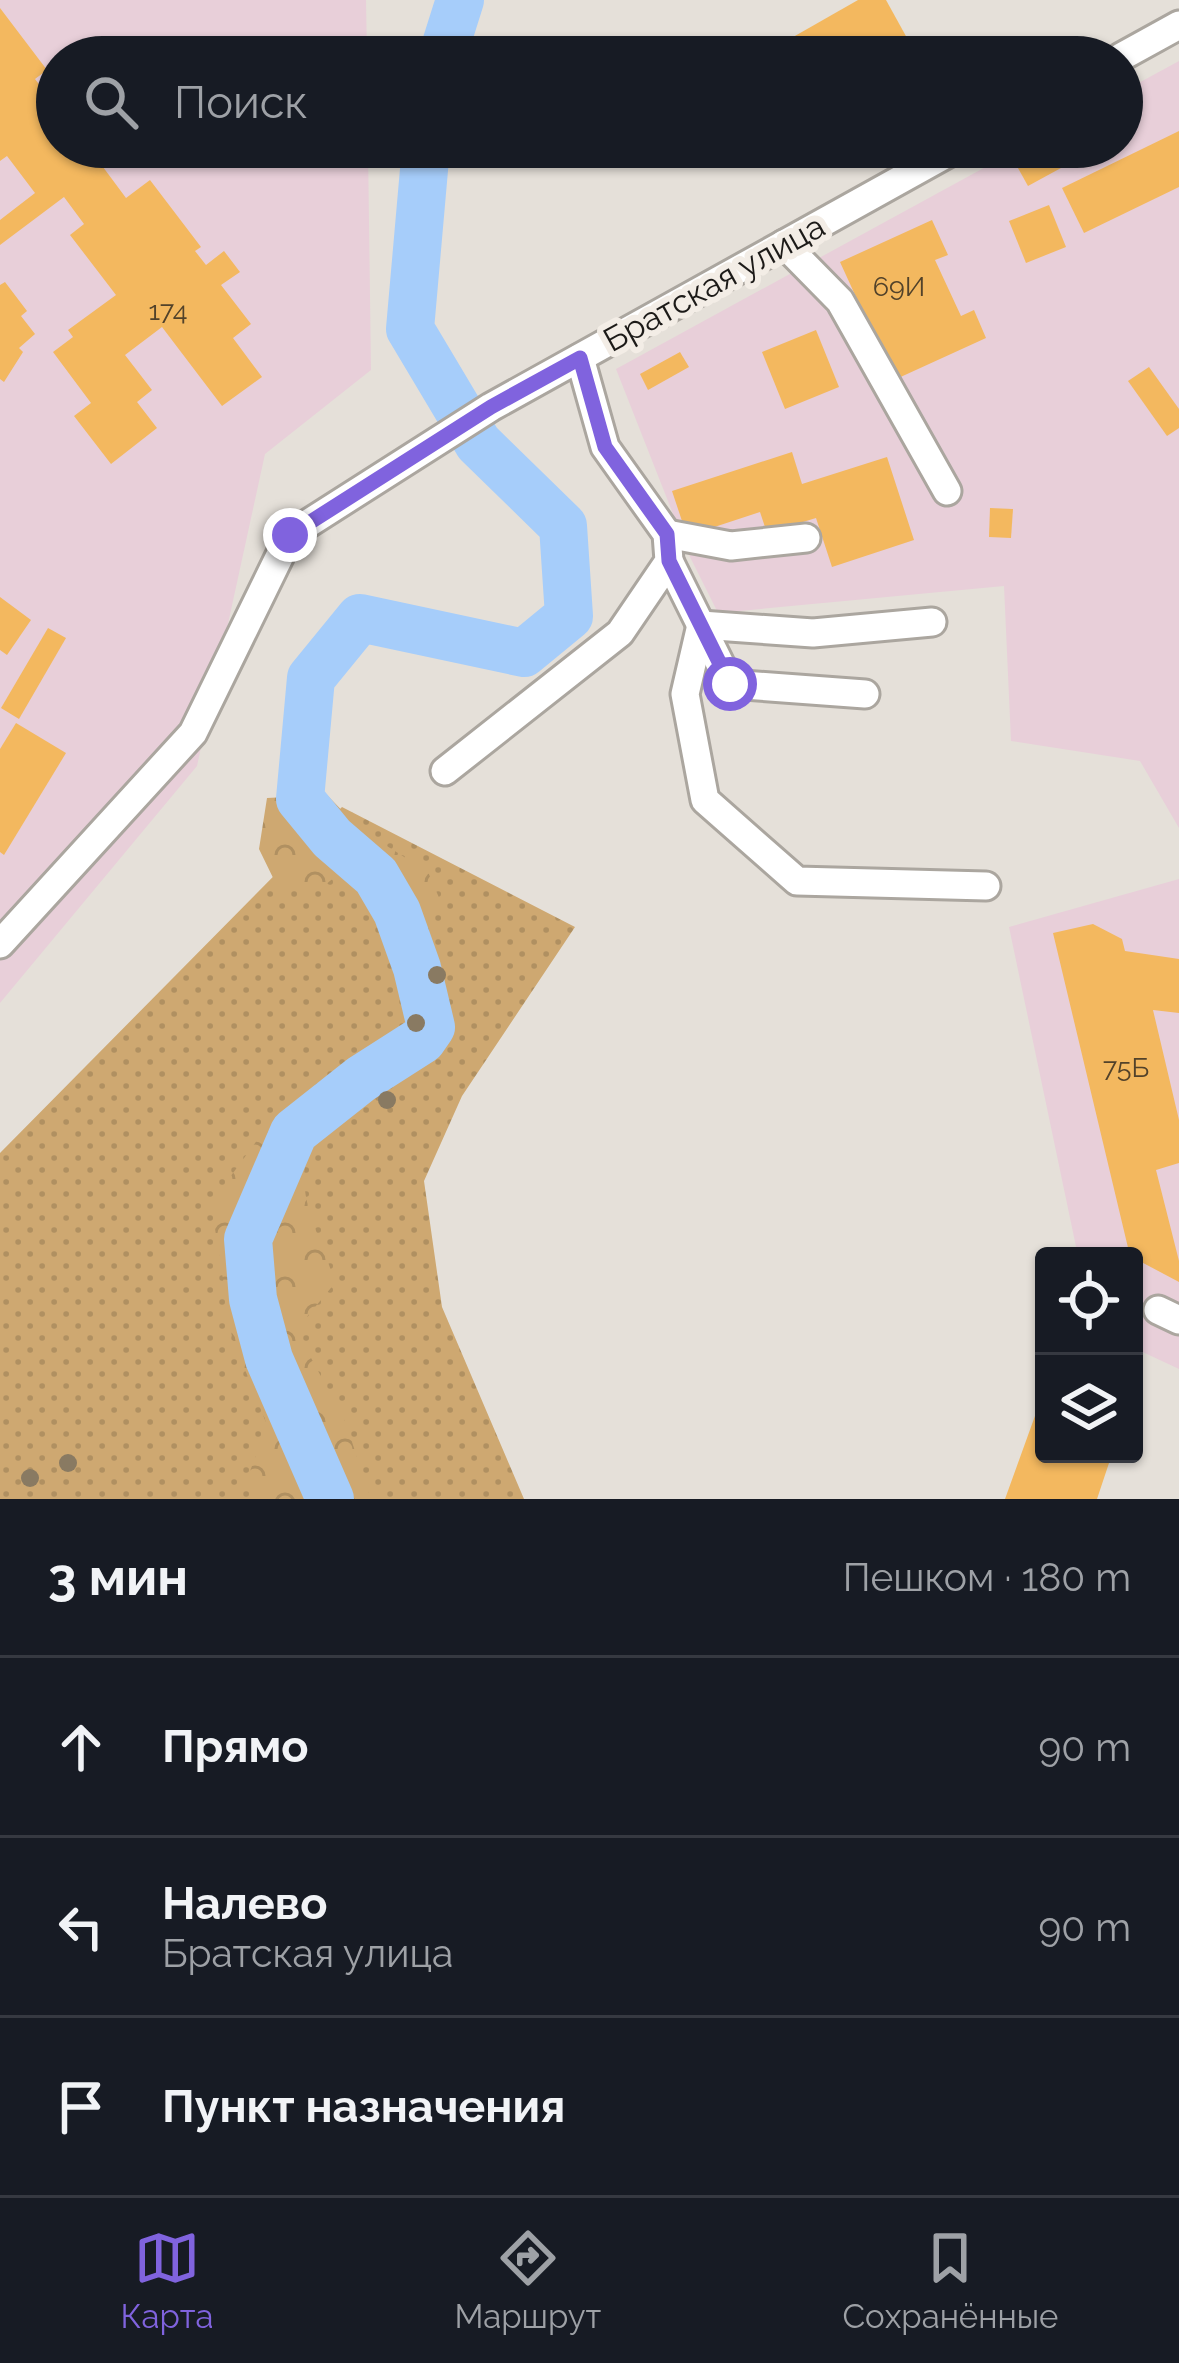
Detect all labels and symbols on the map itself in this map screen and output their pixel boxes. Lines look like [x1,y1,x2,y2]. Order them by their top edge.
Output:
street label: Братская улица [597,206,831,360]
house number: 69И [873,271,925,302]
house number: 174 [148,295,188,326]
route end [263,508,317,562]
route start [703,657,757,711]
house number: 75Б [1103,1052,1149,1083]

